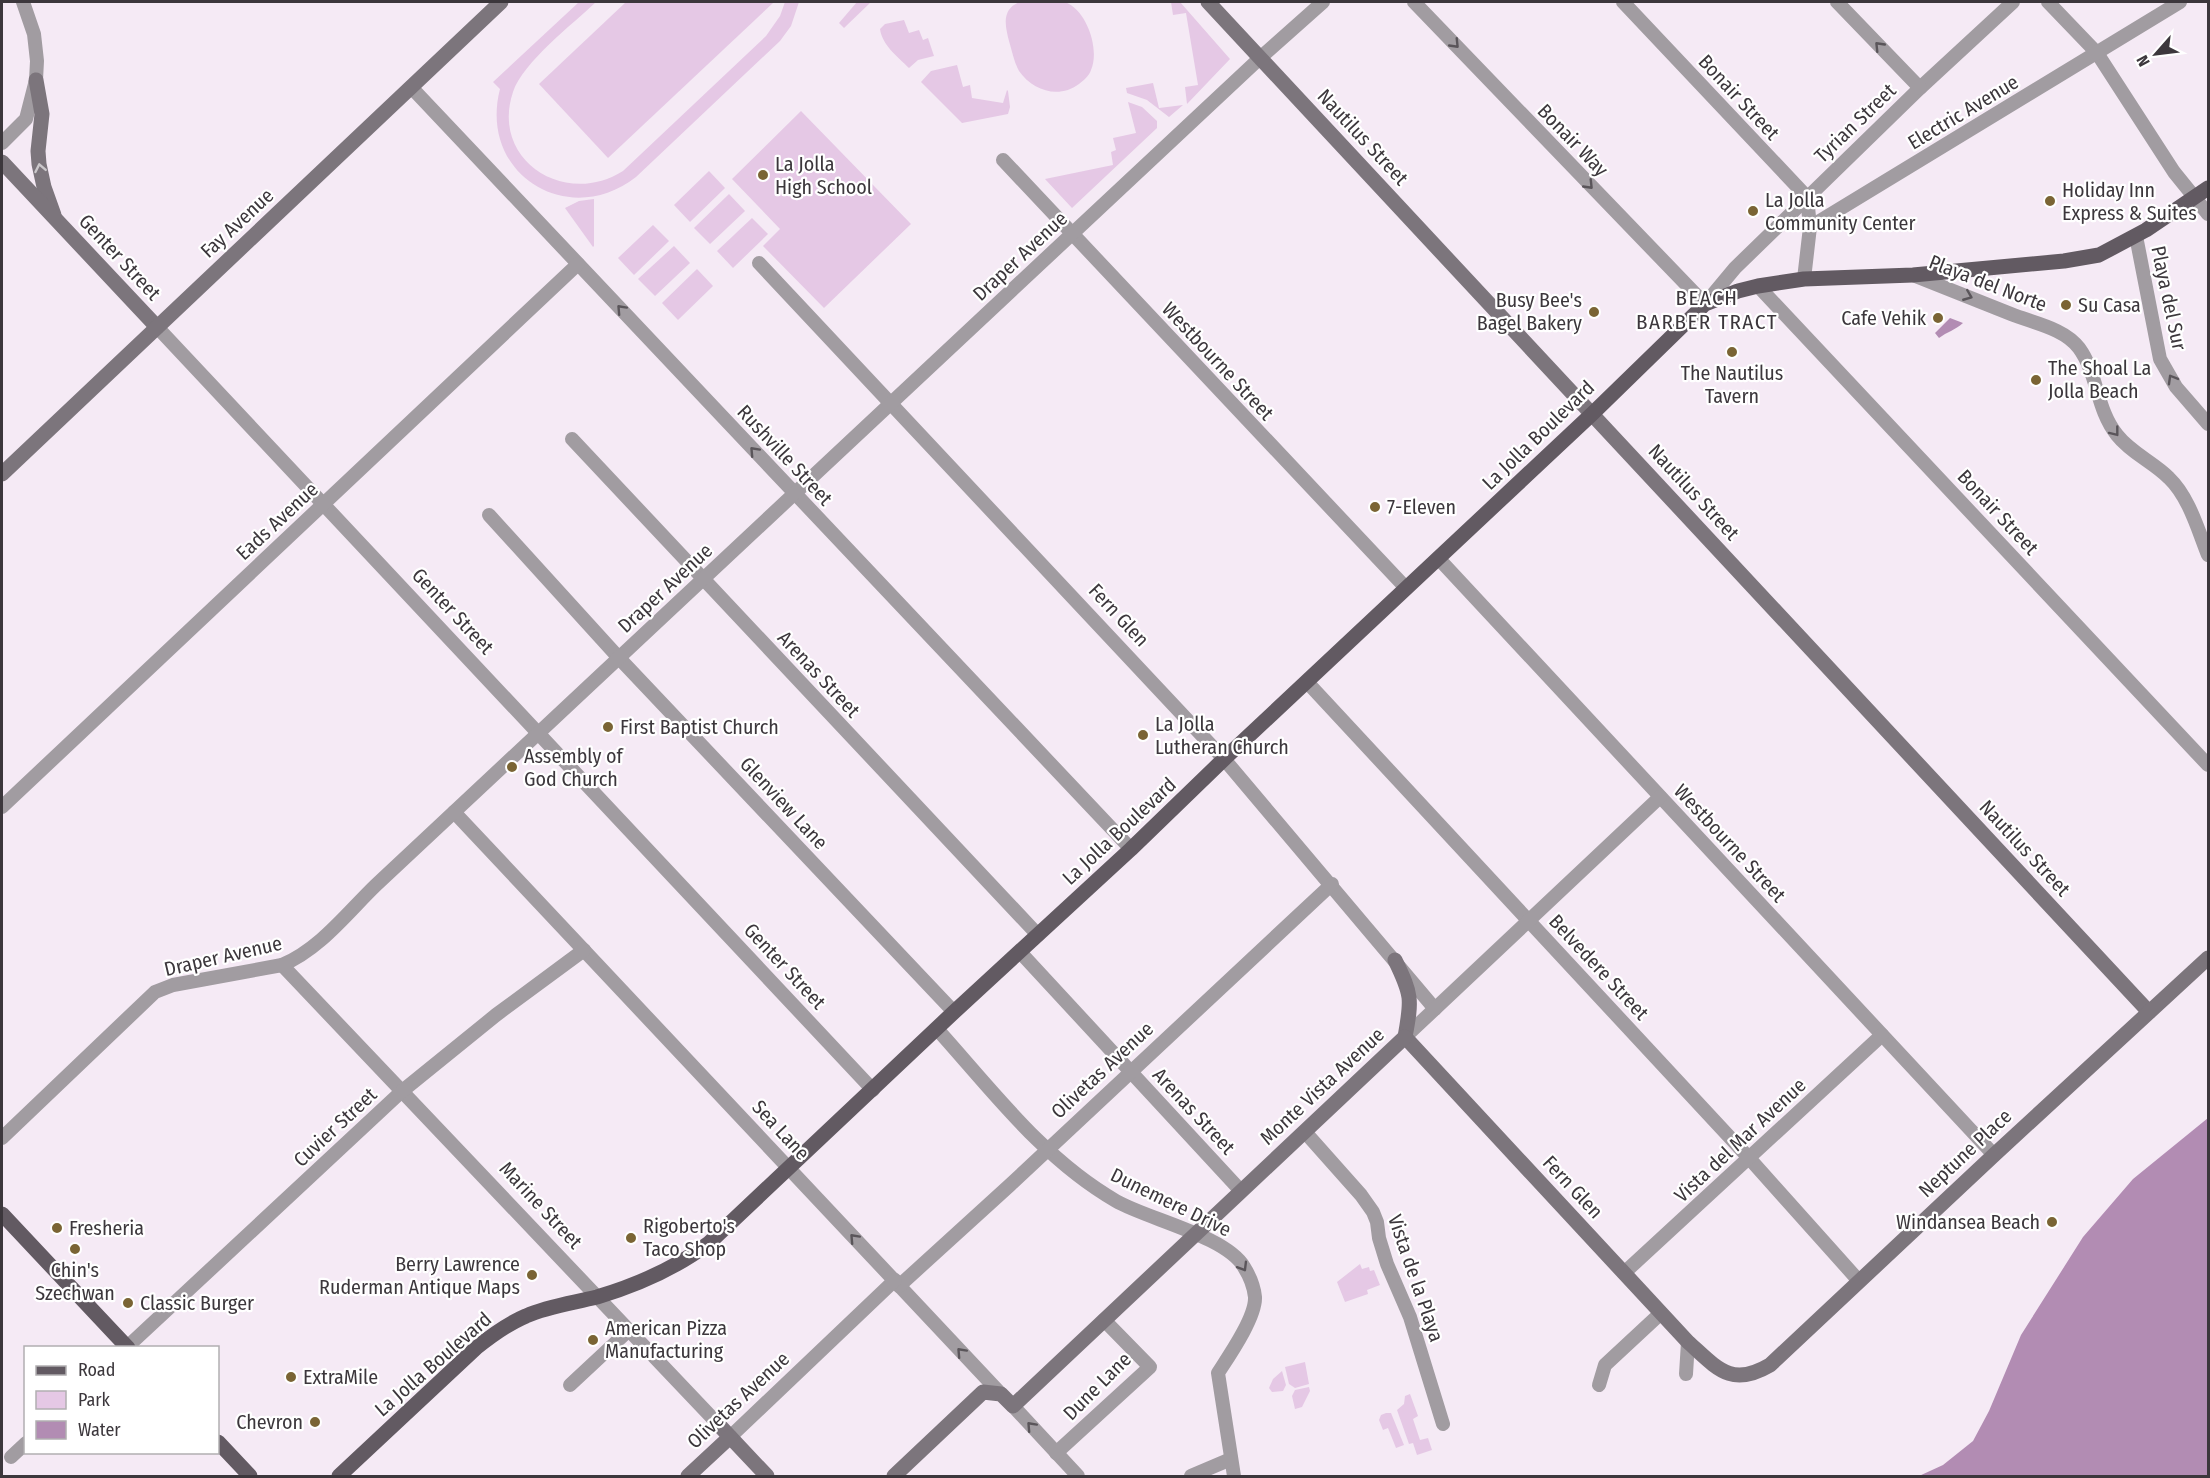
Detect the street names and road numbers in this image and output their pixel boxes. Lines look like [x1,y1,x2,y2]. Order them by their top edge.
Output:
street label: Bonair Street [1693,49,1785,145]
street label: Electric Avenue [1903,70,2023,154]
street label: Tyrian Street [1809,78,1901,168]
street label: Nautilus Street [1313,84,1414,190]
street label: Bonair Way [1533,99,1613,181]
street label: Fay Avenue [196,183,278,263]
street label: Draper Avenue [968,206,1072,306]
street label: Genter Street [74,209,166,305]
street label: Playa del Sur [2146,244,2192,352]
street label: Playa del Norte [1926,250,2050,316]
street label: Westbourne Street [1157,297,1279,425]
street label: La Jolla Boulevard [1477,375,1599,495]
street label: Rushville Street [732,400,838,510]
street label: Nautilus Street [1644,439,1745,545]
street label: Bonair Street [1952,464,2044,560]
street label: Eads Avenue [231,477,323,565]
street label: Draper Avenue [613,538,717,638]
street label: Genter Street [407,563,499,659]
street label: Fern Glen [1084,579,1154,651]
street label: Arenas Street [773,626,865,723]
street label: Glenview Lane [735,752,833,854]
street label: La Jolla Boulevard [1057,772,1181,890]
street label: Westbourne Street [1669,779,1791,907]
street label: Nautilus Street [1975,795,2076,901]
street label: Belvedere Street [1544,909,1654,1025]
street label: Genter Street [739,918,831,1014]
street label: Draper Avenue [162,931,284,981]
street label: Olivetas Avenue [1046,1017,1158,1123]
street label: Monte Vista Avenue [1255,1022,1389,1150]
street label: Arenas Street [1148,1063,1240,1160]
street label: Vista del Mar Avenue [1669,1073,1811,1207]
street label: Cuvier Street [288,1082,382,1172]
street label: Sea Lane [747,1095,815,1165]
street label: Neptune Place [1914,1104,2016,1202]
street label: Fern Glen [1538,1151,1608,1223]
street label: Marine Street [495,1156,588,1254]
street label: Dunemere Drive [1107,1162,1235,1242]
street label: Vista de la Playa [1383,1211,1449,1345]
street label: La Jolla Boulevard [370,1307,496,1421]
street label: Olivetas Avenue [682,1347,794,1453]
street label: Dune Lane [1058,1347,1136,1425]

